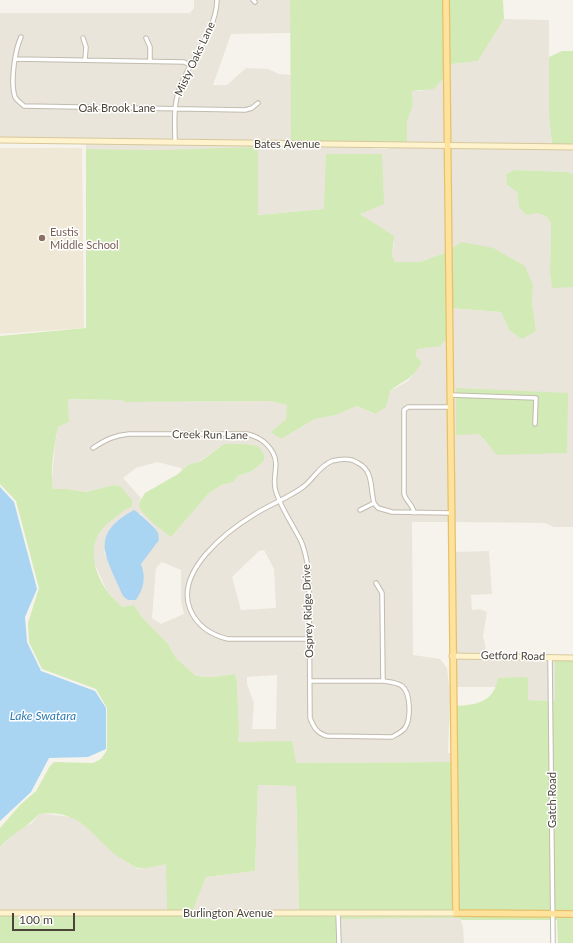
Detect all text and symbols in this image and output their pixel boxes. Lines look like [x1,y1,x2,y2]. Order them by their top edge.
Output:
street label: Misty Oaks Lane [172,20,218,98]
street label: Oak Brook Lane [78,101,156,115]
street label: Bates Avenue [254,137,320,151]
place label: Eustis Middle School [50,225,119,251]
marker: Eustis Middle School [37,233,47,243]
street label: Creek Run Lane [172,428,248,442]
street label: Osprey Ridge Drive [300,564,316,658]
street label: Getford Road [481,649,545,663]
water label: Lake Swatara [10,709,76,723]
street label: Gatch Road [545,772,559,828]
scale bar [14,905,77,931]
street label: Burlington Avenue [183,906,273,920]
text: 100 m [19,912,53,927]

